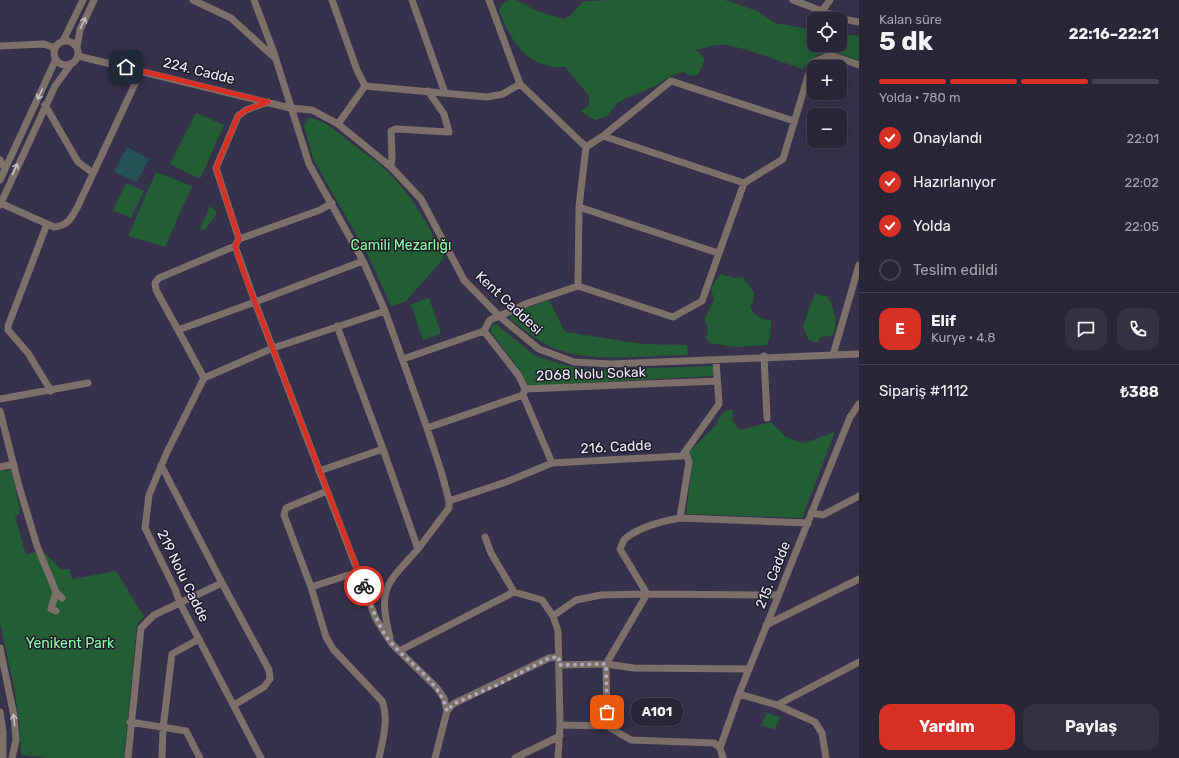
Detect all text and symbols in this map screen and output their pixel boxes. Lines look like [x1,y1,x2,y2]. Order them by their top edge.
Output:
map controls [807,12,847,148]
button: locate [807,12,847,52]
text: Kalan süre [879,12,942,27]
one-way arrow [80,17,87,29]
text: 22:16–22:21 [1069,25,1159,43]
text: 5 dk [879,26,933,57]
pin [109,50,143,84]
street label: 224. Cadde [161,54,237,88]
icon: home [115,56,137,78]
button: + [807,60,847,100]
one-way arrow [36,88,43,100]
text: Yolda · 780 m [879,90,960,105]
button: − [807,108,847,148]
icon: check [879,127,901,149]
text: Onaylandı [913,129,982,147]
text: 22:01 [1127,131,1159,146]
one-way arrow [12,164,20,176]
icon: check [879,171,901,193]
text: Hazırlanıyor [913,173,996,191]
text: 22:02 [1125,175,1159,190]
icon: check [879,215,901,237]
text: Yolda [913,217,951,235]
text: 22:05 [1124,219,1159,234]
park label: Camili Mezarlığı [351,237,451,254]
text: Teslim edildi [913,261,998,279]
street label: Kent Caddesi [472,268,546,338]
button: chat [1065,308,1107,350]
button: phone [1117,308,1159,350]
text: Elif [931,312,956,330]
text: E [895,320,905,338]
text: Kurye · 4.8 [931,330,995,345]
street label: 2068 Nolu Sokak [536,364,647,384]
text: Sipariş #1112 [879,382,968,400]
text: ₺388 [1120,383,1159,401]
street label: 216. Cadde [580,437,652,457]
street label: 219 Nolu Cadde [153,527,213,625]
street label: 215. Cadde [752,539,794,611]
courier [344,566,384,606]
icon: bike [353,575,375,597]
park label: Yenikent Park [26,635,115,652]
pin [590,695,624,729]
callout: A101 [631,698,683,726]
icon: bag [596,701,618,723]
text: A101 [642,704,672,719]
button: Yardım [879,704,1015,750]
button: Paylaş [1023,704,1159,750]
one-way arrow [10,714,18,727]

